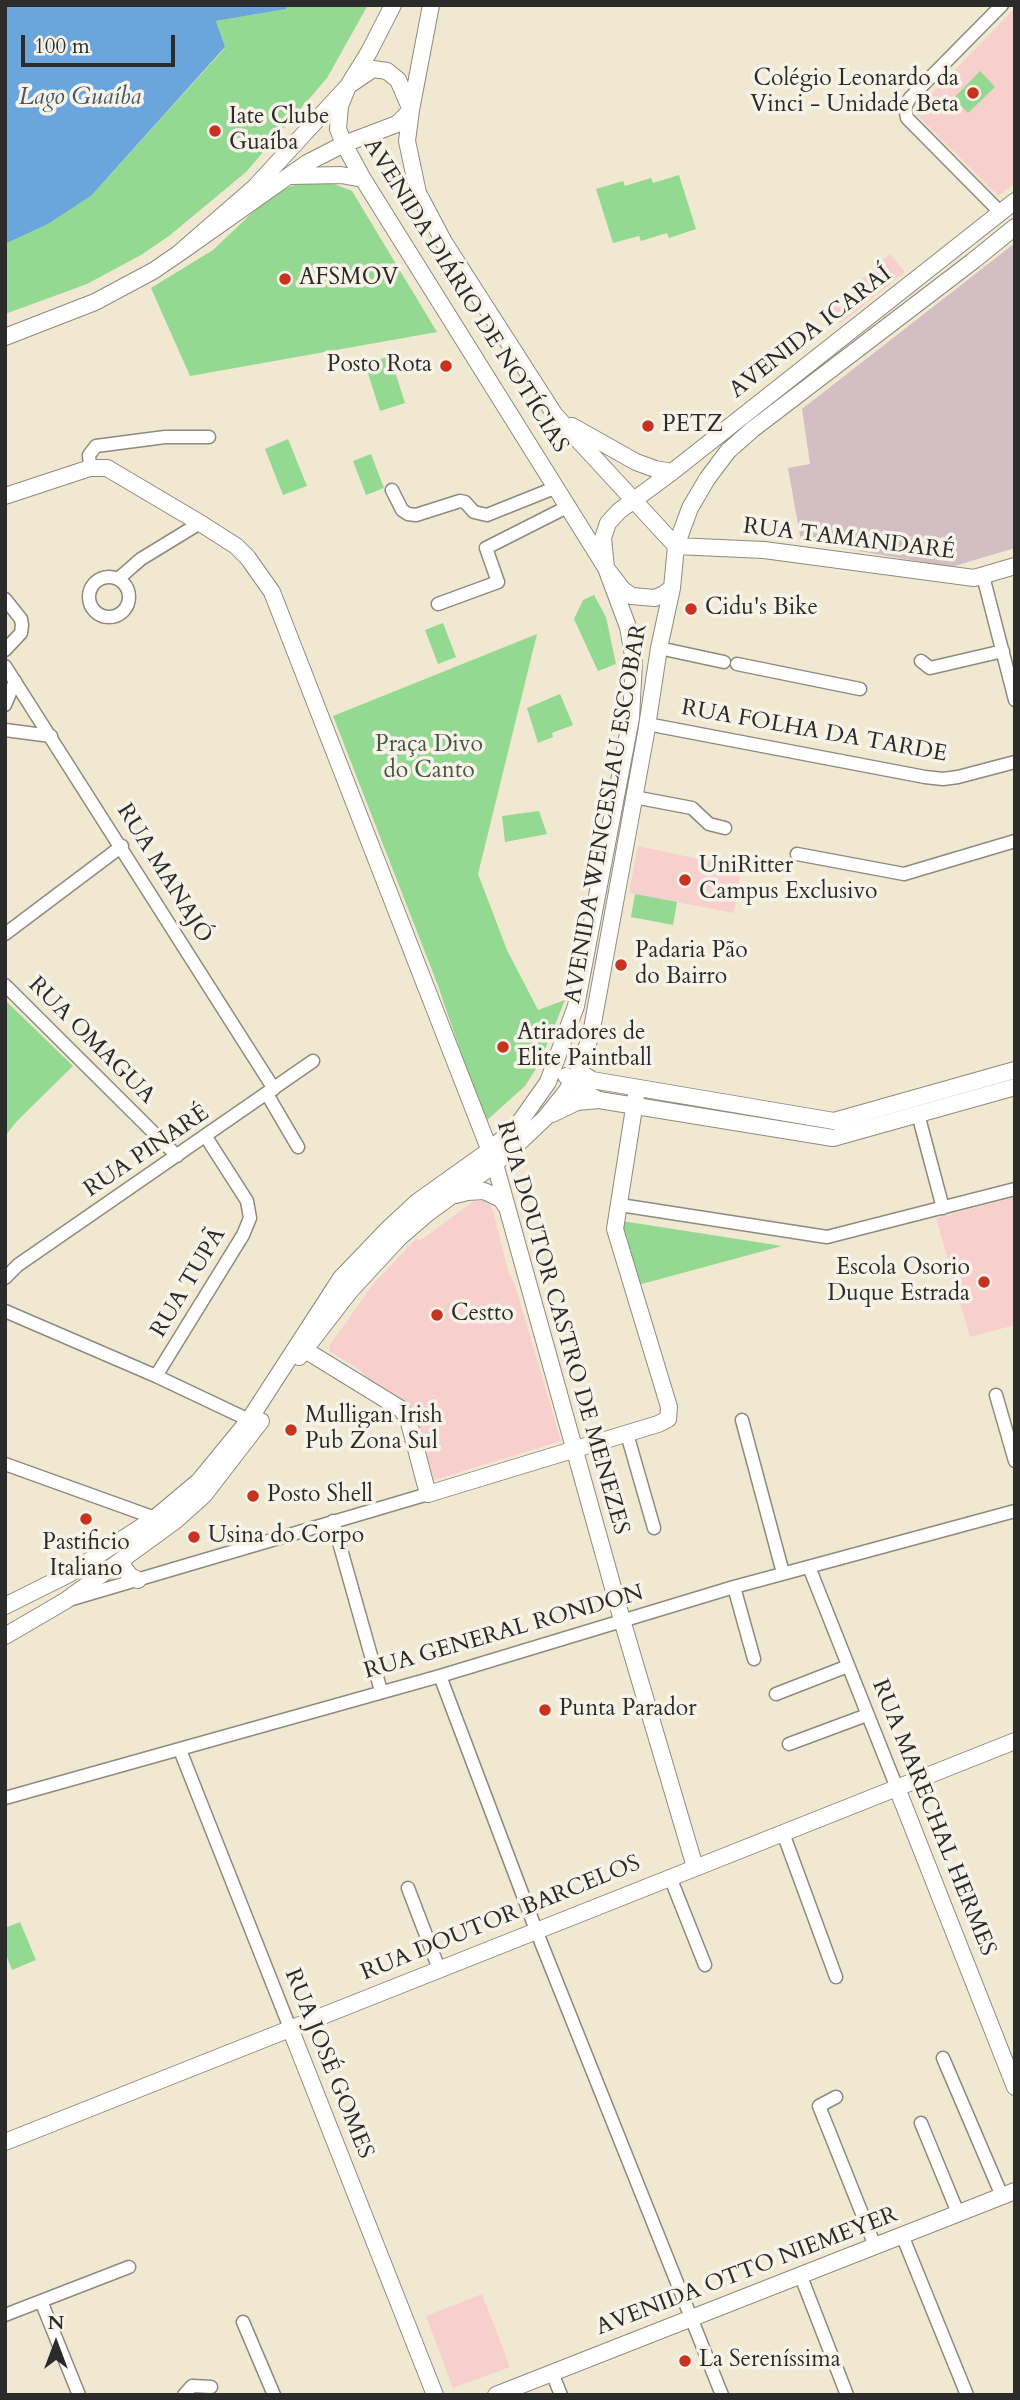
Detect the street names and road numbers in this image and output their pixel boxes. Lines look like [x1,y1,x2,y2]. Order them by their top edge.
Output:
street label: AVENIDA DIÁRIO DE NOTÍCIAS [356,134,574,458]
street label: AVENIDA ICARAÍ [724,261,898,405]
street label: RUA TAMANDARÉ [741,513,957,567]
street label: AVENIDA WENCESLAU ESCOBAR [560,622,654,1006]
street label: RUA FOLHA DA TARDE [679,695,949,769]
street label: RUA MANAJÓ [110,799,216,947]
street label: RUA OMAGUA [22,972,160,1110]
street label: RUA PINARÉ [79,1100,215,1204]
street label: RUA DOUTOR CASTRO DE MENEZES [490,1118,634,1538]
street label: RUA TUPÃ [146,1223,232,1343]
street label: RUA GENERAL RONDON [361,1580,647,1686]
street label: RUA MARECHAL HERMES [865,1676,1001,1960]
street label: RUA DOUTOR BARCELOS [357,1850,645,1988]
street label: RUA JOSÉ GOMES [277,1965,379,2163]
street label: AVENIDA OTTO NIEMEYER [592,2202,902,2342]

